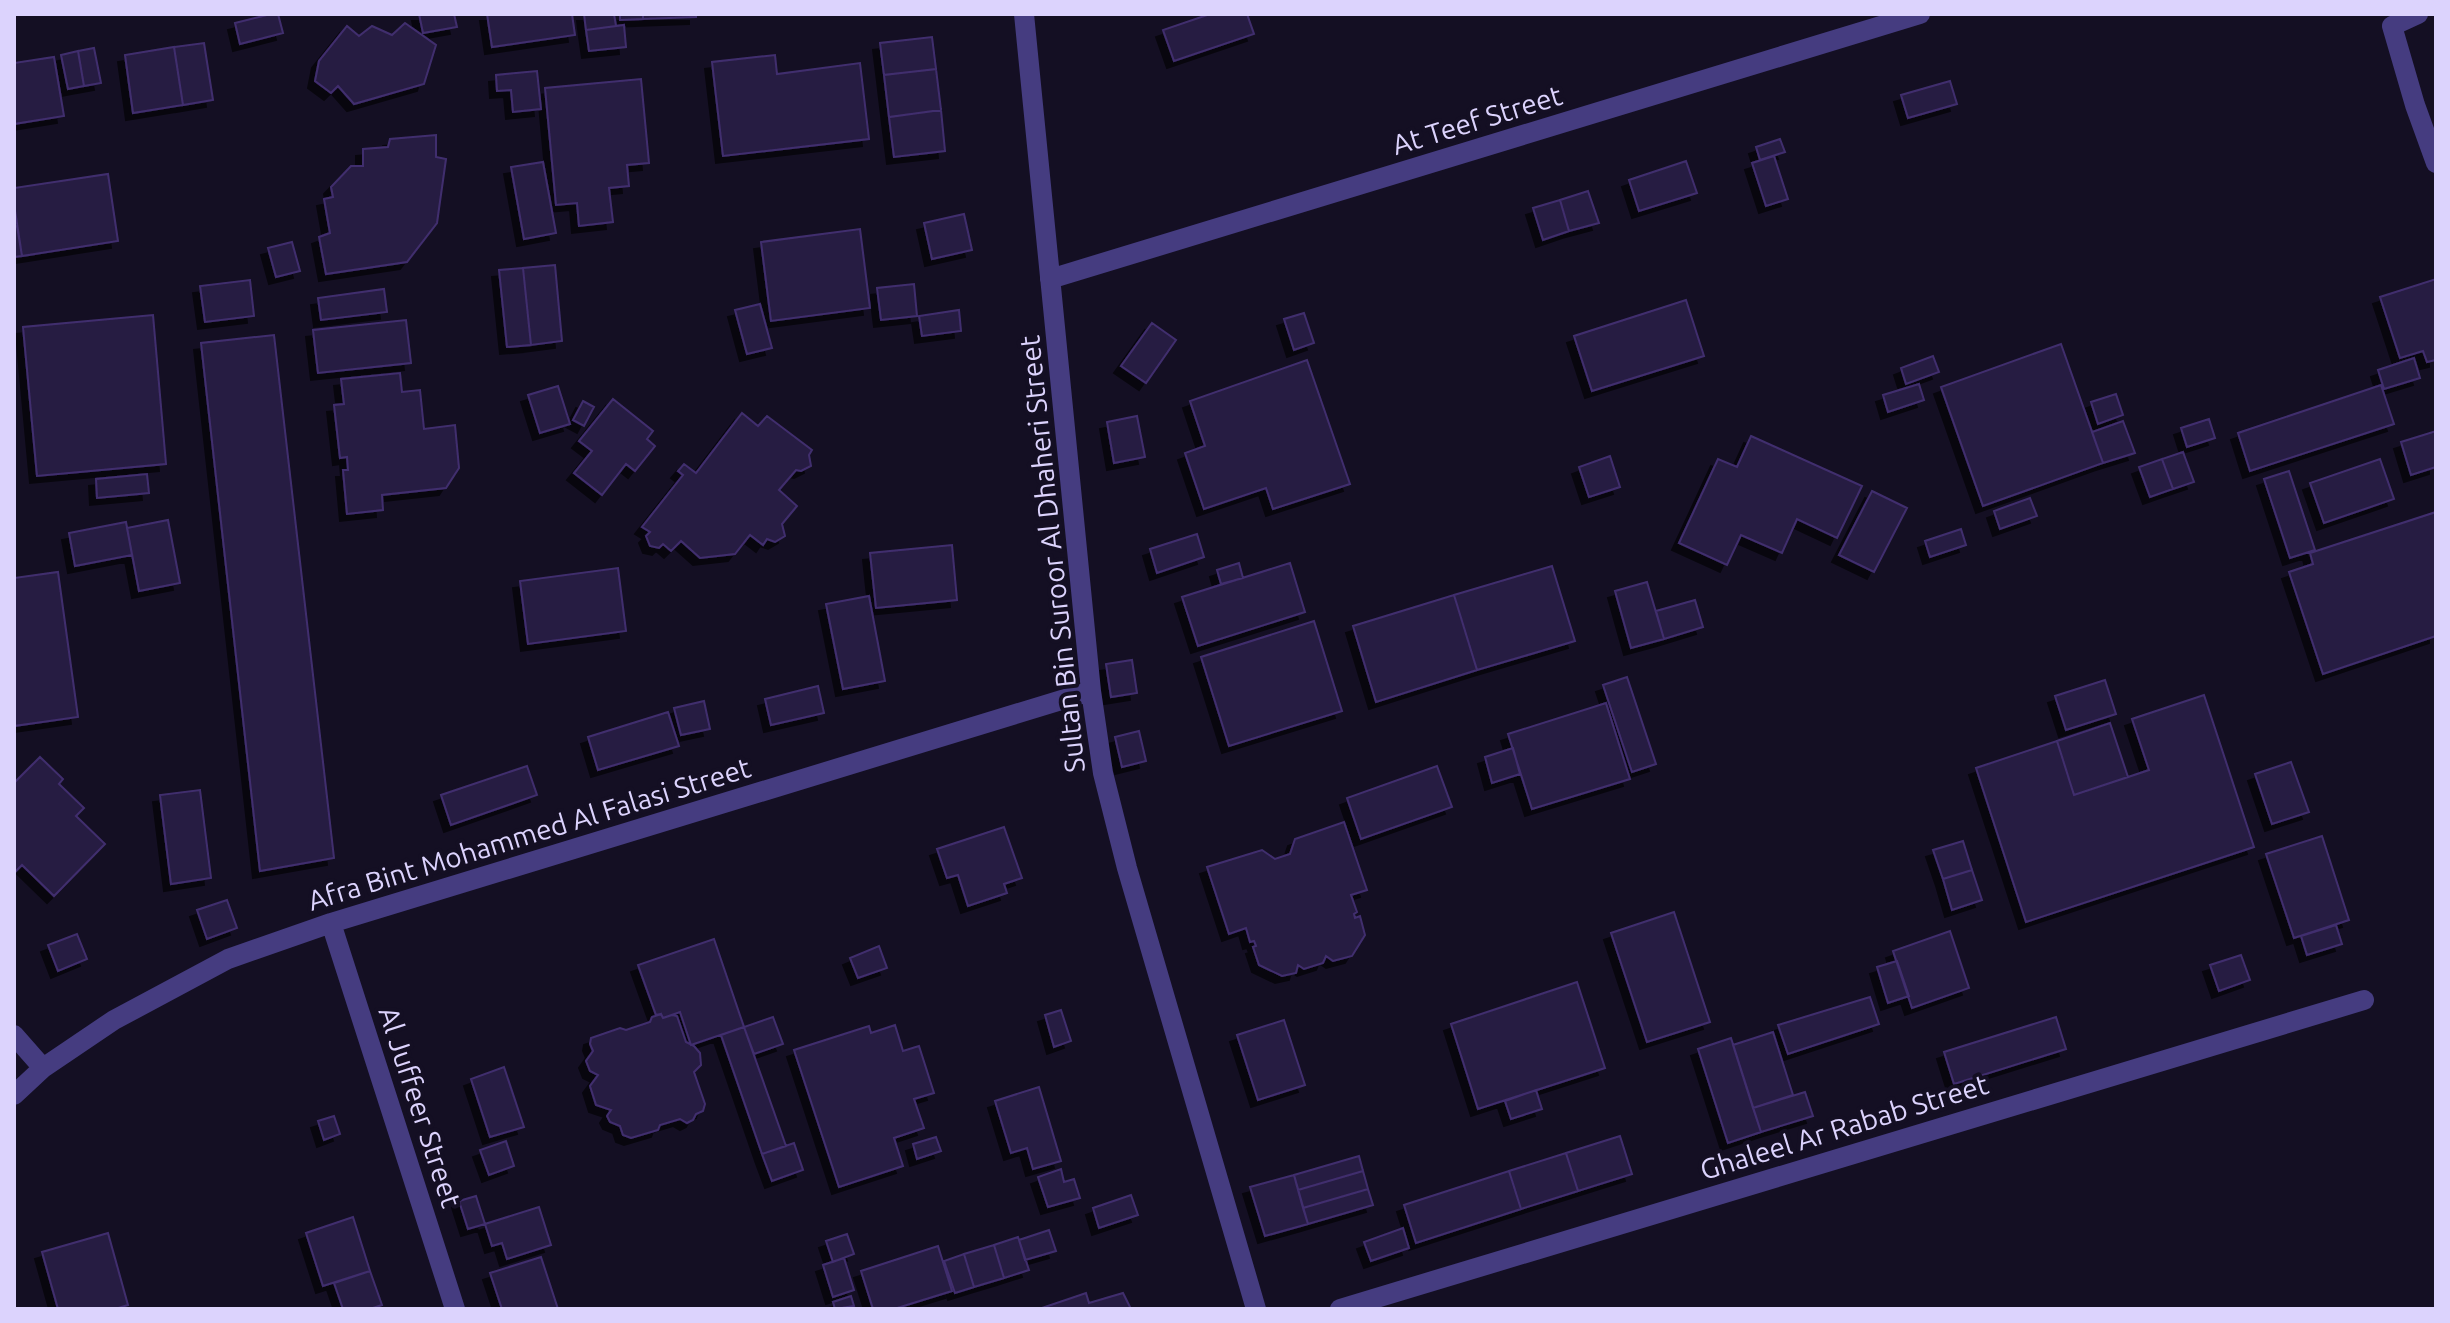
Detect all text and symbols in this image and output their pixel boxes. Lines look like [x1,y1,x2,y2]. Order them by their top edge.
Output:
street label: At Teef Street [1388,79,1566,160]
street label: Sultan Bin Suroor Al Dhaheri Street [1013,334,1090,774]
street label: Afra Bint Mohammed Al Falasi Street [304,751,754,916]
street label: Al Juffeer Street [373,1003,468,1211]
street label: Ghaleel Ar Rabab Street [1696,1068,1992,1185]

